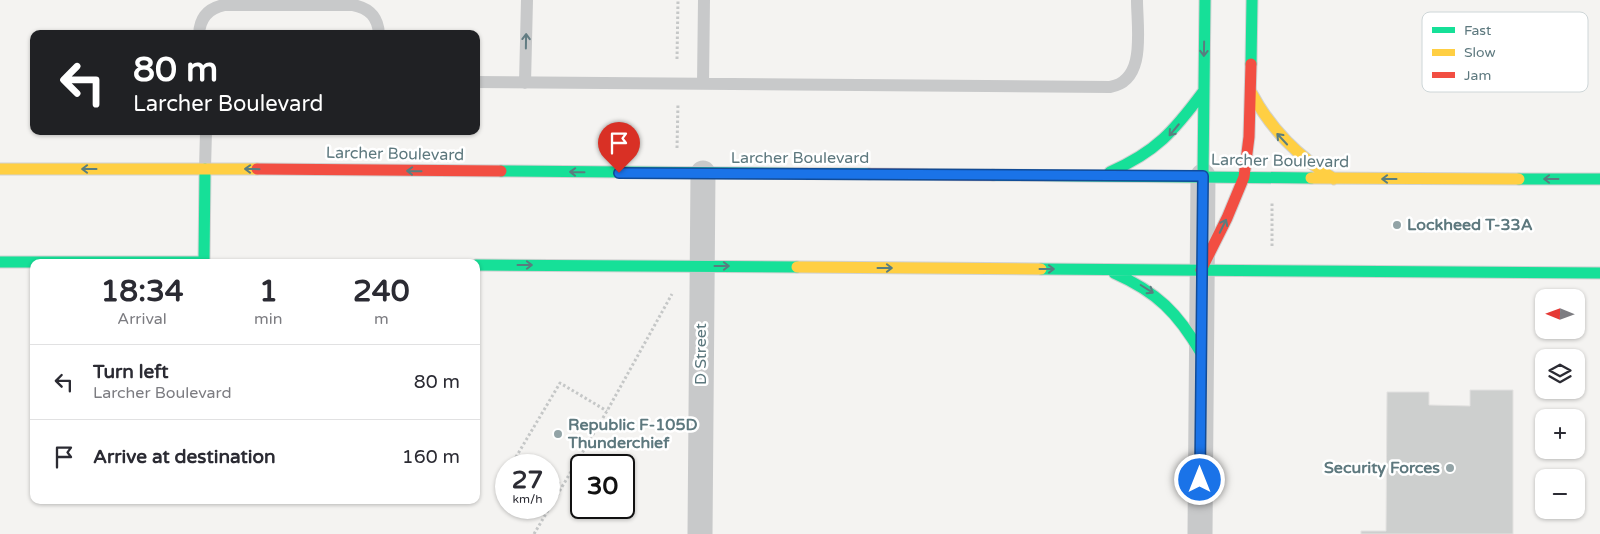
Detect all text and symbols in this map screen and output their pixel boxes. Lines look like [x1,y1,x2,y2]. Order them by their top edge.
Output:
legend [1422,12,1588,92]
text: Fast [1464,22,1492,39]
one-way arrow [522,34,531,50]
one-way arrow [1199,40,1209,56]
text: Slow [1464,44,1496,61]
text: 80 m [133,49,218,91]
icon: left [50,50,115,115]
text: Jam [1464,67,1491,84]
text: Larcher Boulevard [133,91,323,117]
pin [598,122,640,173]
one-way arrow [1168,124,1179,137]
icon: arrive [605,129,633,157]
one-way arrow [1276,132,1287,145]
street label: Larcher Boulevard [326,143,464,165]
street label: Larcher Boulevard [731,148,869,168]
street label: Larcher Boulevard [1211,150,1349,172]
one-way arrow [81,164,98,174]
one-way arrow [244,164,260,174]
one-way arrow [406,166,422,176]
one-way arrow [569,167,585,177]
one-way arrow [1381,174,1398,184]
one-way arrow [1544,174,1560,184]
place label: Lockheed T-33A [1407,215,1533,235]
one-way arrow [1219,219,1228,234]
marker: Lockheed T-33A [1391,219,1403,231]
one-way arrow [516,260,533,270]
one-way arrow [714,261,730,271]
one-way arrow [877,263,893,272]
one-way arrow [1039,264,1055,274]
text: 18:34 [100,273,184,310]
text: 1 [259,273,278,310]
text: 240 [353,273,410,310]
one-way arrow [1140,285,1154,295]
north arrow [1535,289,1585,339]
map controls [1535,289,1585,519]
text: Arrival [117,309,167,329]
text: min [254,309,283,329]
text: m [374,309,389,329]
street label: D Street [691,323,711,385]
button: layers [1535,349,1585,399]
text: Turn left [93,361,169,383]
icon: left [50,368,78,396]
text: 80 m [414,371,460,393]
text: Larcher Boulevard [93,383,232,403]
button: + [1535,409,1585,459]
place label: Republic F-105D Thunderchief [567,415,697,453]
marker: Republic F-105D Thunderchief [552,428,564,440]
icon: arrive [50,443,78,471]
text: Arrive at destination [93,446,276,468]
text: 160 m [402,446,460,468]
position arrow [1173,453,1225,505]
speed limit sign: 30 [570,454,635,519]
place label: Security Forces [1324,458,1440,478]
marker: Security Forces [1444,462,1456,474]
text: 27 [512,465,543,495]
button: − [1535,469,1585,519]
text: km/h [512,492,543,506]

